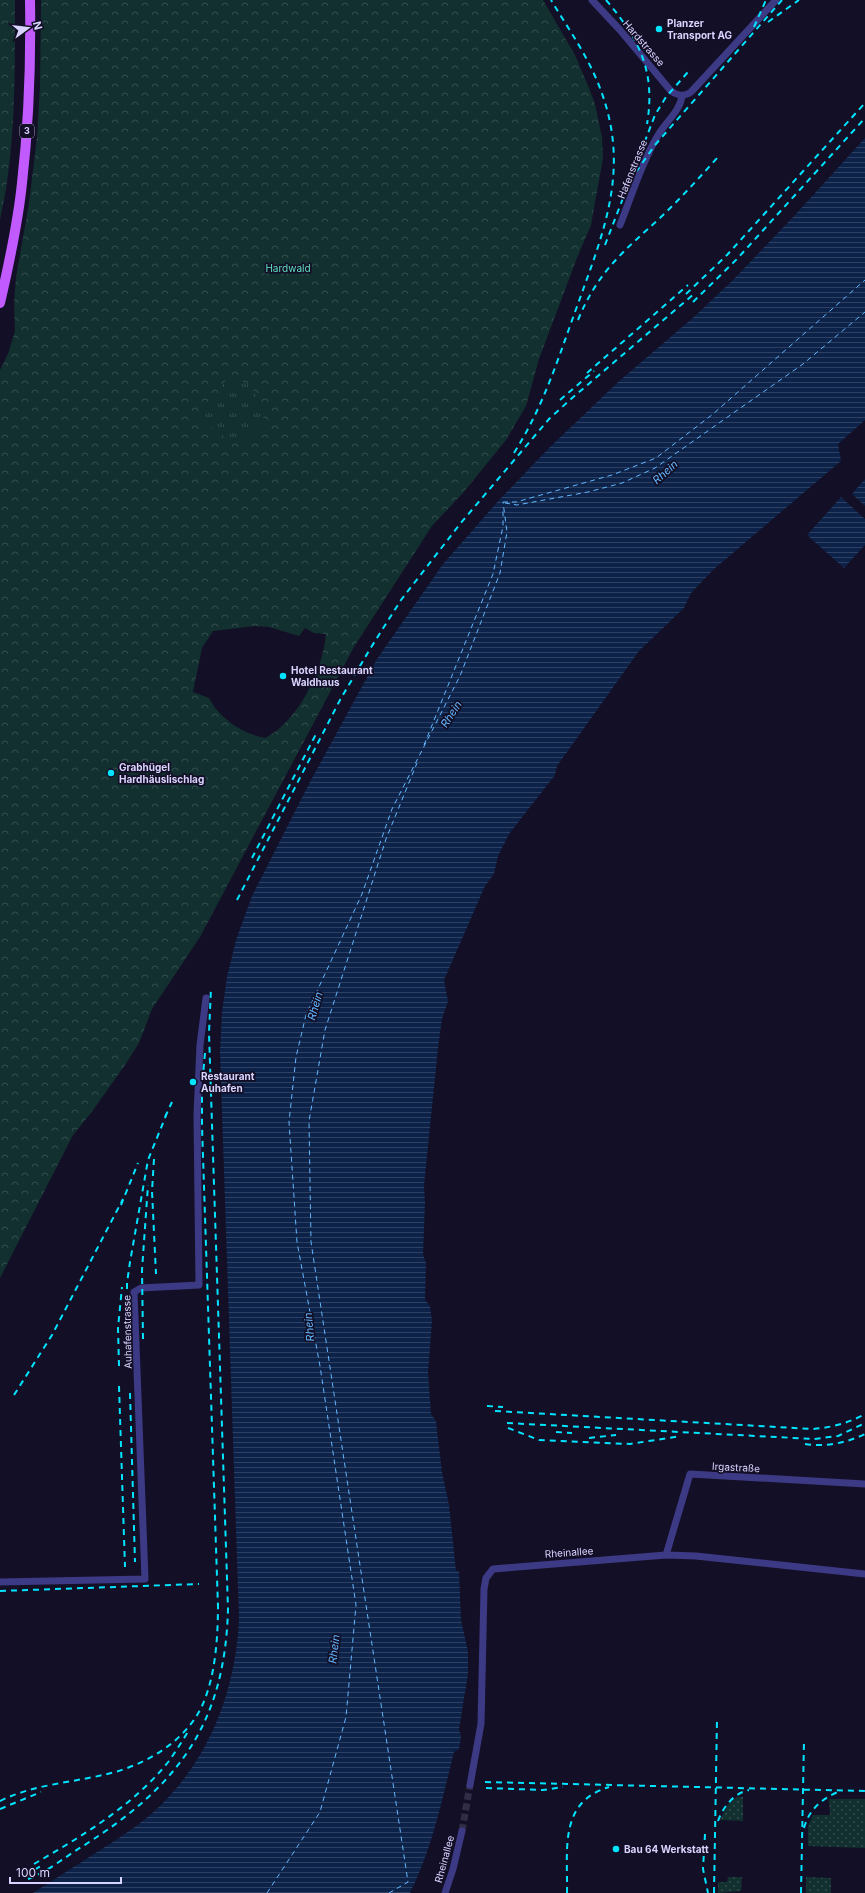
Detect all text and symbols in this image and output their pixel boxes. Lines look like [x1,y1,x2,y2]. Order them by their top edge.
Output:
north arrow [8,8,48,48]
place label: Planzer Transport AG [667,17,732,41]
street label: Hardstrasse [621,18,667,69]
text: N [30,20,46,31]
marker: Planzer Transport AG [654,24,664,34]
road number: 3 [20,124,34,138]
street label: Hafenstrasse [615,138,649,200]
park label: Hardwald [265,262,311,274]
water label: Rhein [650,457,681,487]
place label: Hotel Restaurant Waldhaus [291,664,373,688]
marker: Hotel Restaurant Waldhaus [278,671,288,681]
water label: Rhein [437,698,465,730]
place label: Grabhügel Hardhäuslischlag [119,761,204,786]
marker: Grabhügel Hardhäuslischlag [106,768,116,778]
water label: Rhein [304,990,326,1022]
place label: Restaurant Auhafen [201,1070,255,1094]
marker: Restaurant Auhafen [188,1077,198,1087]
street label: Auhafenstrasse [120,1295,134,1369]
water label: Rhein [301,1311,317,1342]
street label: Irgastraße [712,1460,760,1474]
street label: Rheinallee [544,1544,594,1560]
water label: Rhein [325,1633,343,1664]
street label: Rheinallee [432,1834,456,1884]
place label: Bau 64 Werkstatt [624,1843,709,1855]
marker: Bau 64 Werkstatt [611,1844,621,1854]
scale bar [10,1859,121,1885]
text: 100 m [16,1865,50,1880]

